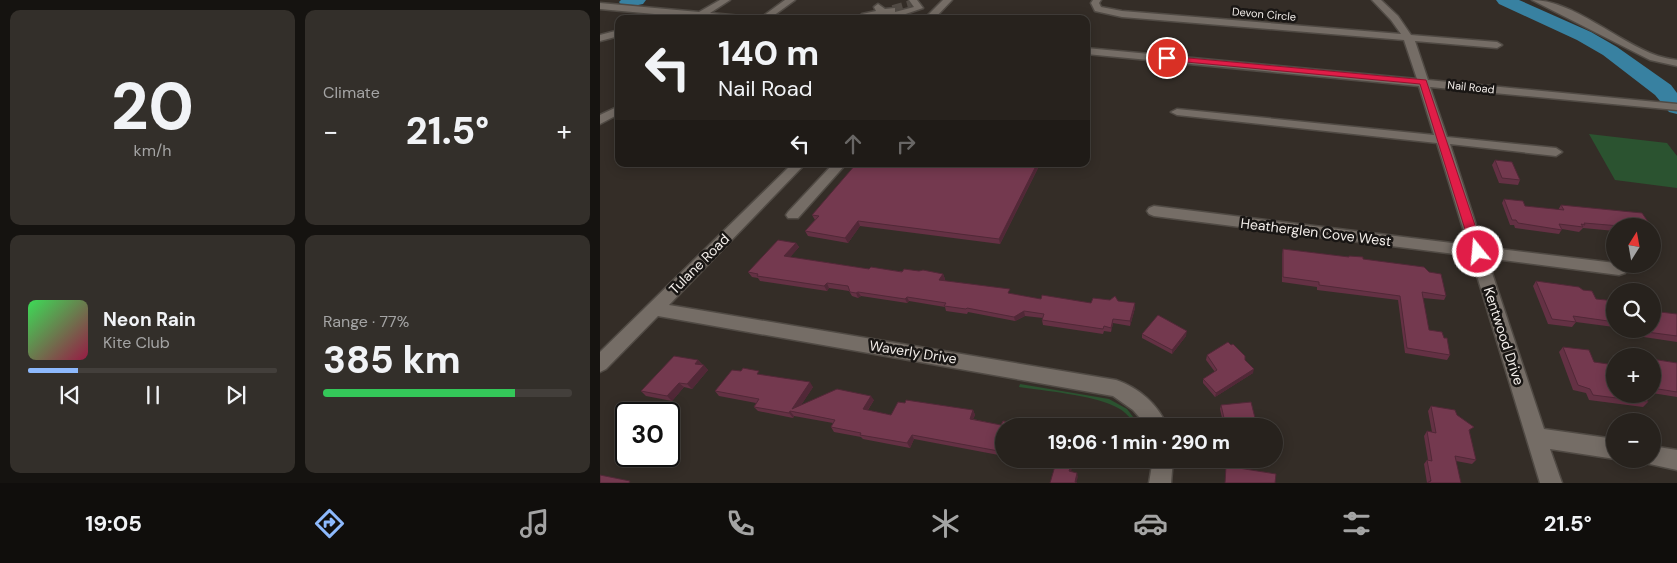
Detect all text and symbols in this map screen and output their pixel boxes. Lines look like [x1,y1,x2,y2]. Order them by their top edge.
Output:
street label: Devon Circle [1231,4,1297,24]
text: 140 m [718,30,819,76]
icon: left [635,35,700,100]
pin [1146,37,1188,79]
icon: arrive [1153,44,1181,72]
text: 20 [111,65,194,149]
text: Nail Road [718,74,812,103]
street label: Nail Road [1447,78,1495,96]
text: Climate [323,82,380,103]
text: 21.5° [406,106,489,156]
text: − [323,113,338,150]
text: + [557,113,572,150]
icon: left [786,130,814,158]
icon: ahead [839,130,867,158]
icon: right [892,130,920,158]
text: km/h [134,140,171,161]
street label: Heatherglen Cove West [1240,214,1392,250]
north arrow [1606,218,1661,272]
map controls [1606,218,1661,468]
position arrow [1451,225,1503,277]
street label: Tulane Road [665,230,733,298]
button: search [1606,283,1661,338]
street label: Kentwood Drive [1480,285,1528,387]
text: Neon Rain [103,307,196,332]
text: Range · 77% [323,311,409,332]
text: Kite Club [103,332,170,353]
text: 385 km [323,335,461,385]
street label: Waverly Drive [868,336,958,368]
button: + [1606,348,1661,403]
icon: previous [56,381,84,409]
icon: pause [139,381,167,409]
icon: next [222,381,250,409]
speed limit sign: 30 [615,402,680,467]
button: − [1606,413,1661,468]
text: 19:06 · 1 min · 290 m [1048,430,1230,455]
icon: directions [312,506,347,541]
icon: music [517,506,552,541]
icon: phone [723,506,758,541]
icon: climate [928,506,963,541]
icon: car [1133,506,1168,541]
icon: filters [1339,506,1374,541]
text: 19:05 [85,509,142,538]
text: 21.5° [1544,509,1592,538]

